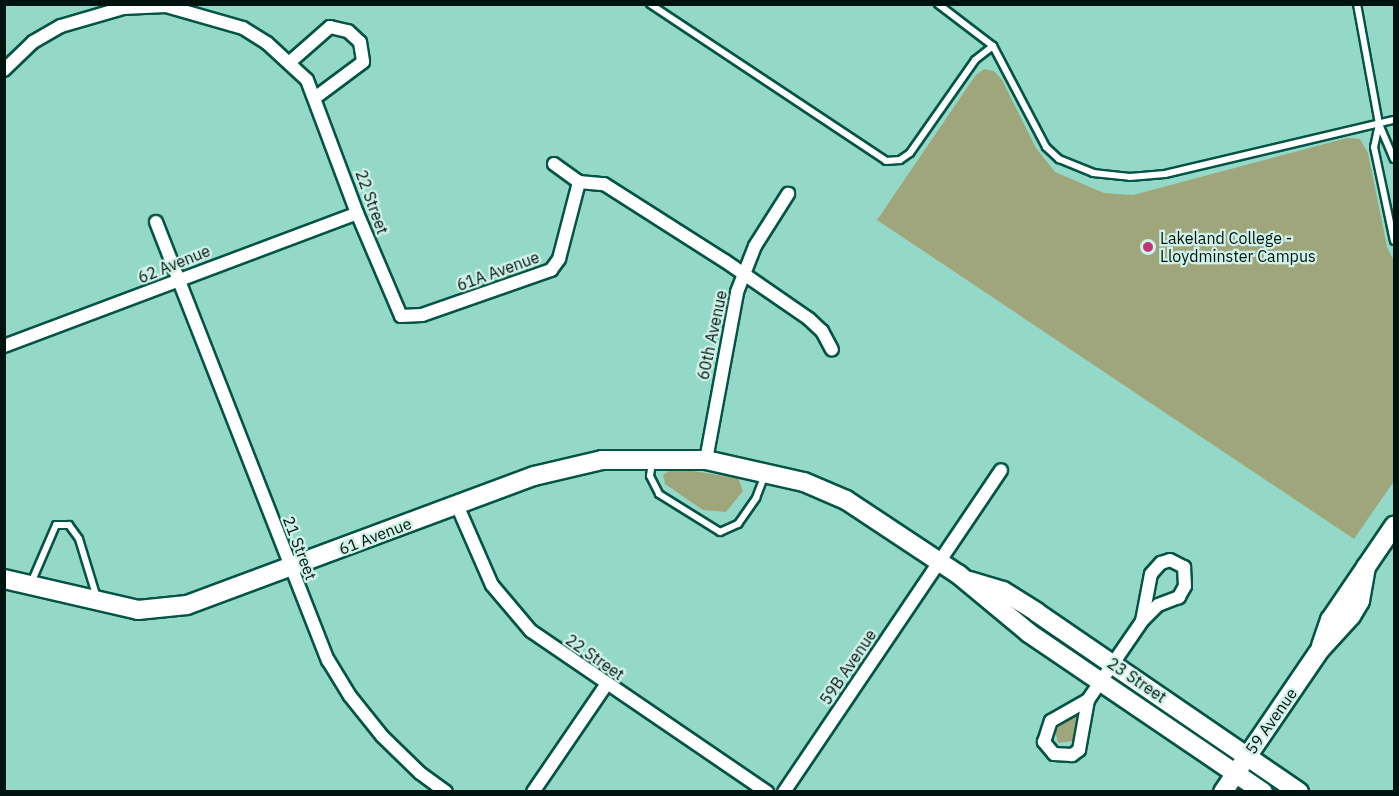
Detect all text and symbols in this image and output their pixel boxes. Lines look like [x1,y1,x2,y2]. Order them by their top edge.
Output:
street label: 22 Street [352,167,392,237]
place label: Lakeland College - Lloydminster Campus [1160,228,1316,266]
marker: Lakeland College - Lloydminster Campus [1141,240,1155,254]
street label: 62 Avenue [135,241,213,287]
street label: 61A Avenue [454,247,542,295]
street label: 60th Avenue [693,288,731,382]
street label: 21 Street [279,513,321,583]
street label: 61 Avenue [336,513,414,559]
street label: 59B Avenue [816,626,880,708]
street label: 22 Street [562,630,628,684]
street label: 23 Street [1104,653,1170,707]
street label: 59 Avenue [1241,684,1301,758]

